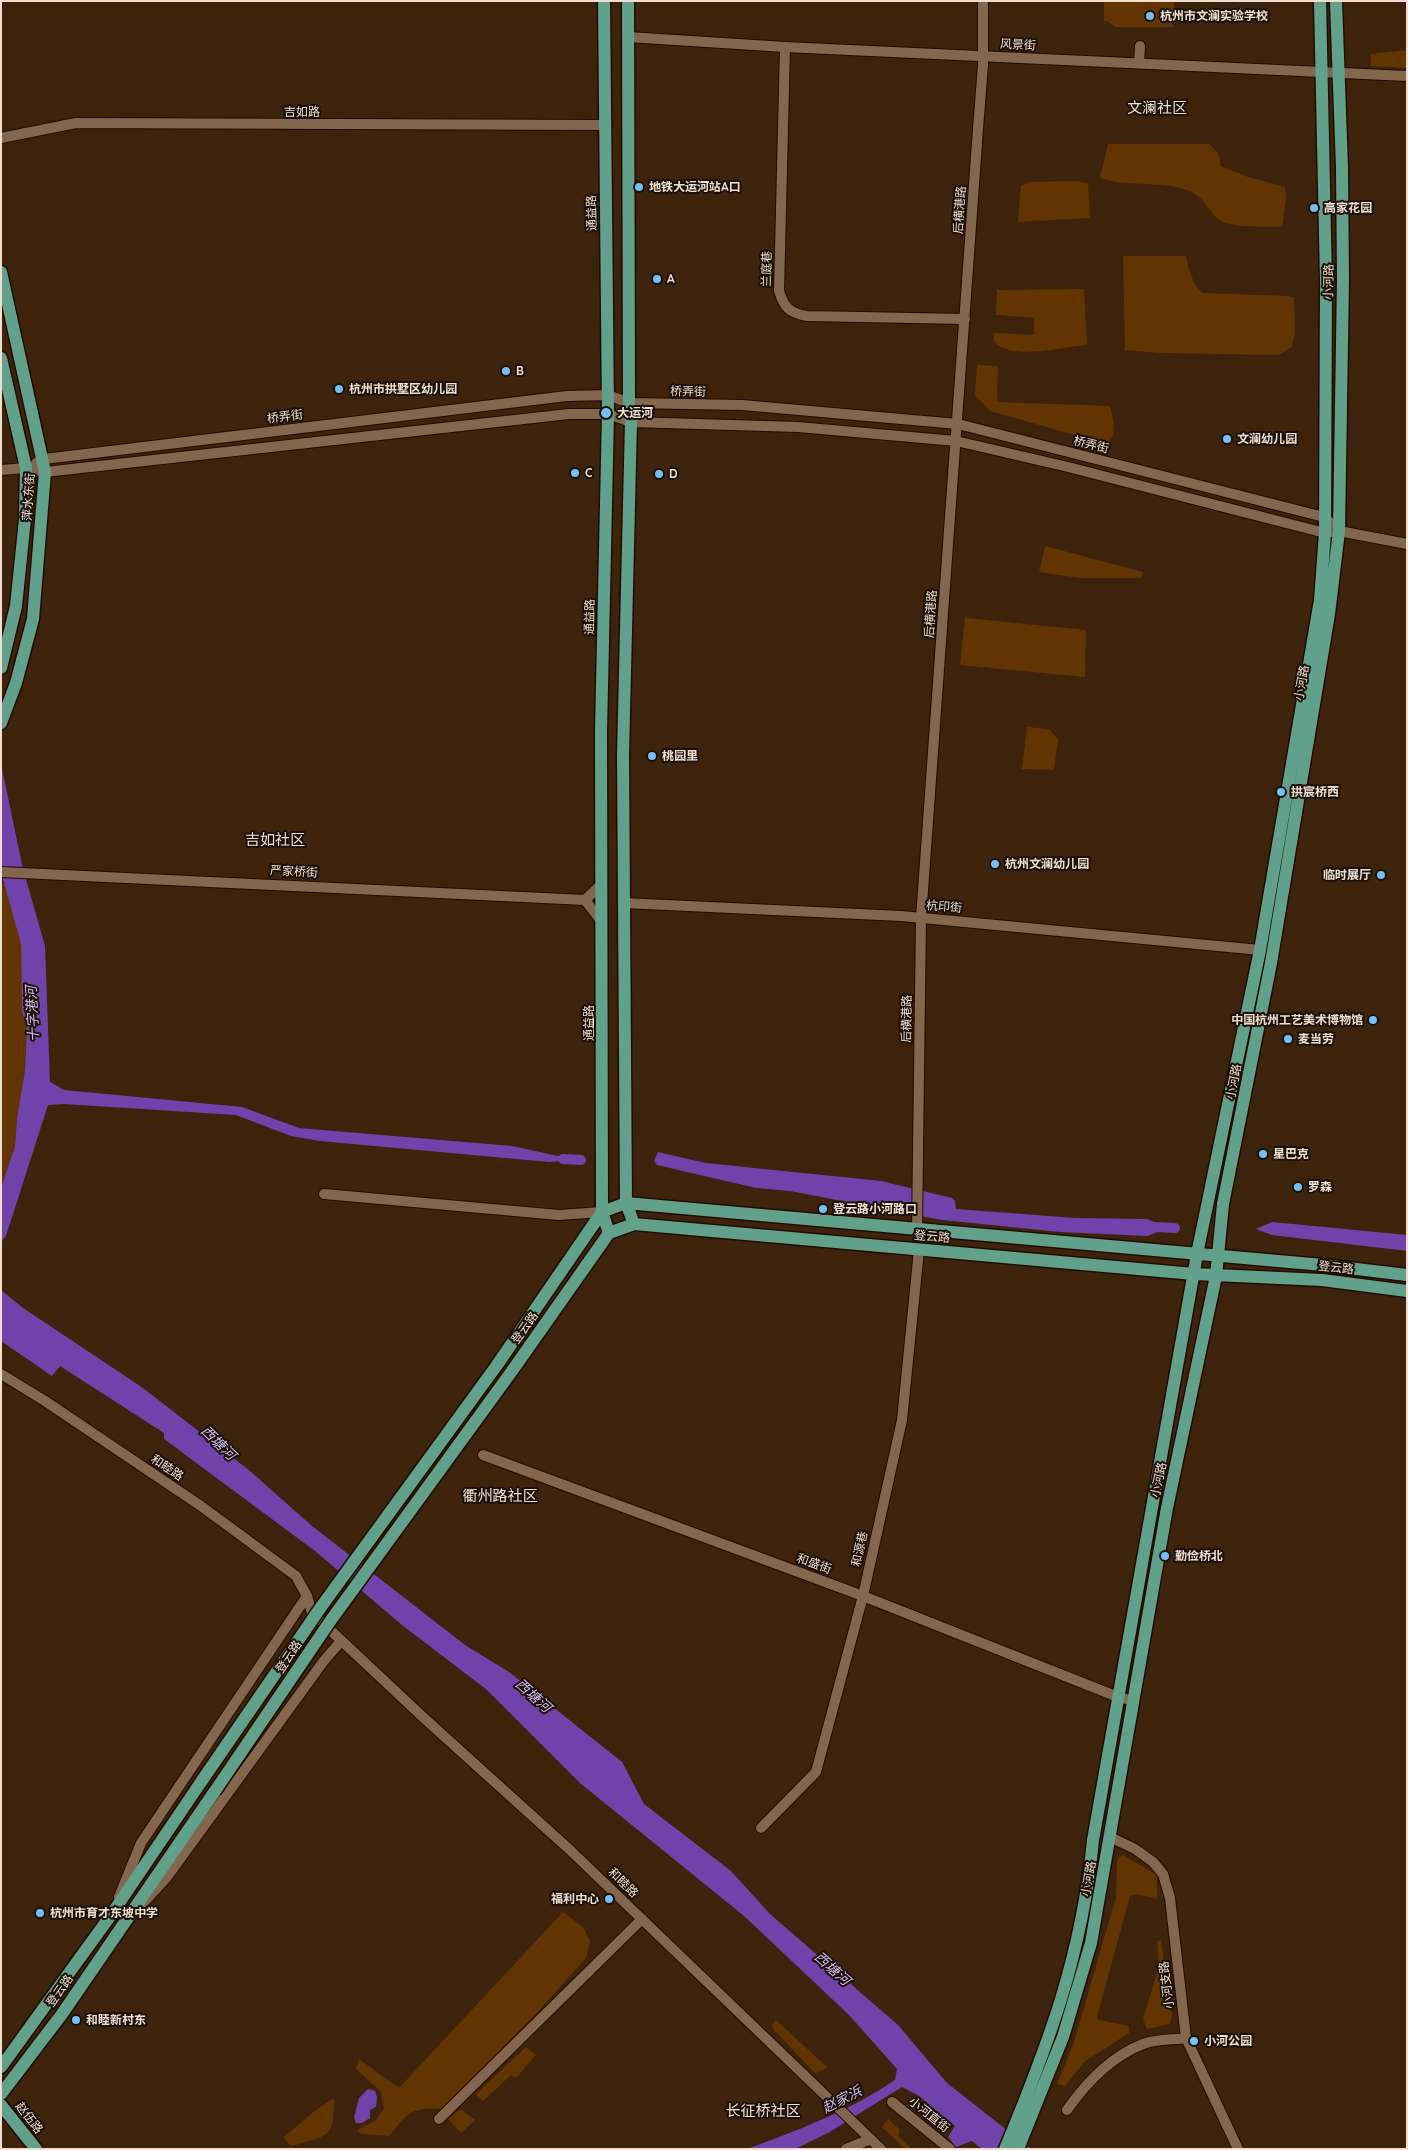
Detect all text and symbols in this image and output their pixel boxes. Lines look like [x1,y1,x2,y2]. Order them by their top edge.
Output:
place label: 杭州市文澜实验学校 [1160,9,1268,23]
marker: 杭州市文澜实验学校 [1144,10,1156,22]
street label: 风景街 [1000,37,1036,53]
district label: 文澜社区 [1127,99,1187,117]
street label: 吉如路 [284,105,320,119]
place label: 地铁大运河站A口 [649,180,741,194]
marker: 地铁大运河站A口 [633,181,645,193]
street label: 后横港路 [951,186,969,234]
street label: 通益路 [584,195,600,231]
place label: 高家花园 [1324,201,1372,215]
marker: 高家花园 [1308,202,1320,214]
street label: 兰庭巷 [759,251,775,287]
street label: 小河路 [1321,264,1337,300]
place label: A [667,272,675,286]
marker: A [651,273,663,285]
place label: B [516,364,524,378]
marker: B [500,365,512,377]
place label: 杭州市拱墅区幼儿园 [349,382,457,396]
marker: 杭州市拱墅区幼儿园 [333,383,345,395]
street label: 桥弄街 [670,384,706,400]
marker: 大运河 [599,406,613,420]
place label: 大运河 [617,406,653,420]
street label: 桥弄街 [266,408,304,426]
place label: 文澜幼儿园 [1237,432,1297,446]
marker: 文澜幼儿园 [1221,433,1233,445]
street label: 桥弄街 [1072,434,1110,456]
place label: C [585,466,593,480]
marker: C [569,467,581,479]
place label: D [669,467,678,481]
marker: D [653,468,665,480]
street label: 萍水东街 [20,473,38,521]
street label: 后横港路 [922,590,940,638]
street label: 通益路 [582,599,598,635]
street label: 小河路 [1292,664,1312,702]
place label: 桃园里 [662,749,698,763]
marker: 桃园里 [646,750,658,762]
place label: 拱宸桥西 [1291,785,1339,799]
marker: 拱宸桥西 [1275,786,1287,798]
district label: 吉如社区 [245,831,305,849]
place label: 杭州文澜幼儿园 [1005,857,1089,871]
marker: 杭州文澜幼儿园 [989,858,1001,870]
street label: 严家桥街 [270,864,318,880]
place label: 临时展厅 [1323,868,1371,882]
marker: 临时展厅 [1375,869,1387,881]
street label: 杭印街 [925,898,963,916]
water label: 十字港河 [23,986,43,1042]
street label: 后横港路 [899,995,915,1043]
street label: 通益路 [582,1005,596,1041]
place label: 中国杭州工艺美术博物馆 [1231,1013,1363,1027]
marker: 中国杭州工艺美术博物馆 [1367,1014,1379,1026]
place label: 麦当劳 [1298,1032,1334,1046]
marker: 麦当劳 [1282,1033,1294,1045]
street label: 小河路 [1223,1063,1245,1101]
place label: 星巴克 [1273,1147,1309,1161]
marker: 星巴克 [1257,1148,1269,1160]
place label: 罗森 [1308,1180,1332,1194]
marker: 罗森 [1292,1181,1304,1193]
place label: 登云路小河路口 [833,1202,917,1216]
marker: 登云路小河路口 [817,1203,829,1215]
street label: 登云路 [913,1228,951,1246]
street label: 登云路 [1317,1259,1355,1277]
street label: 登云路 [509,1309,541,1347]
water label: 西塘河 [197,1422,239,1464]
street label: 和睦路 [148,1452,186,1484]
street label: 小河路 [1148,1461,1170,1499]
district label: 衢州路社区 [463,1487,537,1505]
street label: 和源巷 [849,1530,871,1568]
place label: 勤俭桥北 [1175,1549,1223,1563]
marker: 勤俭桥北 [1159,1550,1171,1562]
street label: 和盛街 [795,1551,833,1577]
street label: 登云路 [273,1638,305,1676]
water label: 西塘河 [512,1676,554,1716]
street label: 小河路 [1079,1860,1099,1898]
street label: 和睦路 [605,1865,641,1901]
place label: 福利中心 [551,1892,599,1906]
marker: 福利中心 [603,1893,615,1905]
place label: 杭州市育才东坡中学 [50,1906,158,1920]
marker: 杭州市育才东坡中学 [34,1907,46,1919]
water label: 西塘河 [811,1949,853,1989]
street label: 小河支路 [1157,1960,1177,2010]
street label: 登云路 [44,1972,76,2010]
place label: 和睦新村东 [86,2013,146,2027]
marker: 和睦新村东 [70,2014,82,2026]
place label: 小河公园 [1204,2034,1252,2048]
marker: 小河公园 [1188,2035,1200,2047]
water label: 赵家浜 [819,2083,865,2117]
street label: 小河直街 [906,2094,952,2136]
street label: 赵伍路 [12,2099,46,2137]
district label: 长征桥社区 [726,2102,800,2120]

